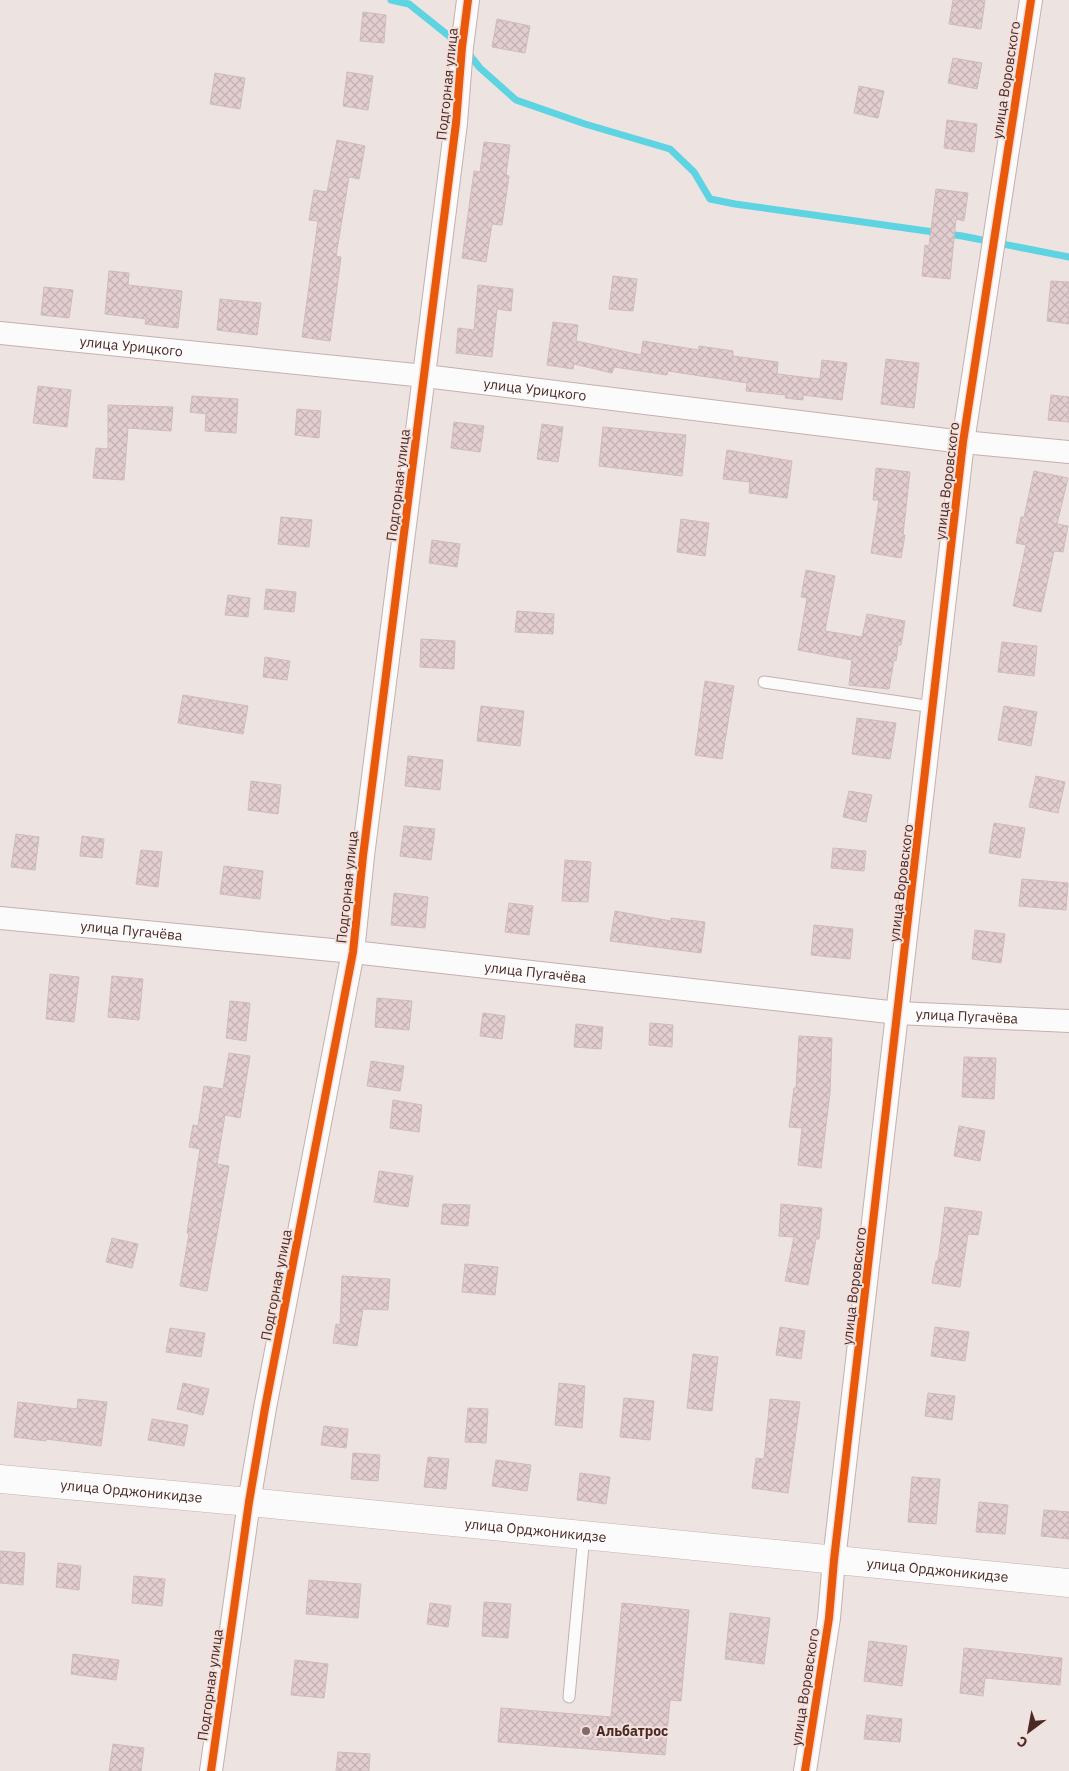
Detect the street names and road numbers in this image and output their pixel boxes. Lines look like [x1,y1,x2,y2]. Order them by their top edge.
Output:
street label: улица Воровского [988,20,1024,140]
street label: Подгорная улица [432,26,462,141]
street label: улица Урицкого [79,332,184,360]
street label: улица Урицкого [482,374,588,405]
street label: улица Воровского [931,421,963,541]
street label: Подгорная улица [382,427,414,542]
street label: улица Воровского [885,823,917,943]
street label: Подгорная улица [332,829,362,944]
street label: улица Пугачёва [80,917,184,945]
street label: улица Пугачёва [483,958,588,987]
street label: улица Пугачёва [915,1005,1019,1028]
street label: улица Воровского [838,1226,870,1346]
street label: Подгорная улица [256,1227,296,1342]
street label: улица Орджоникидзе [60,1476,203,1507]
street label: улица Орджоникидзе [464,1514,608,1546]
street label: улица Орджоникидзе [866,1554,1010,1586]
street label: Подгорная улица [193,1627,227,1742]
street label: улица Воровского [787,1627,823,1747]

